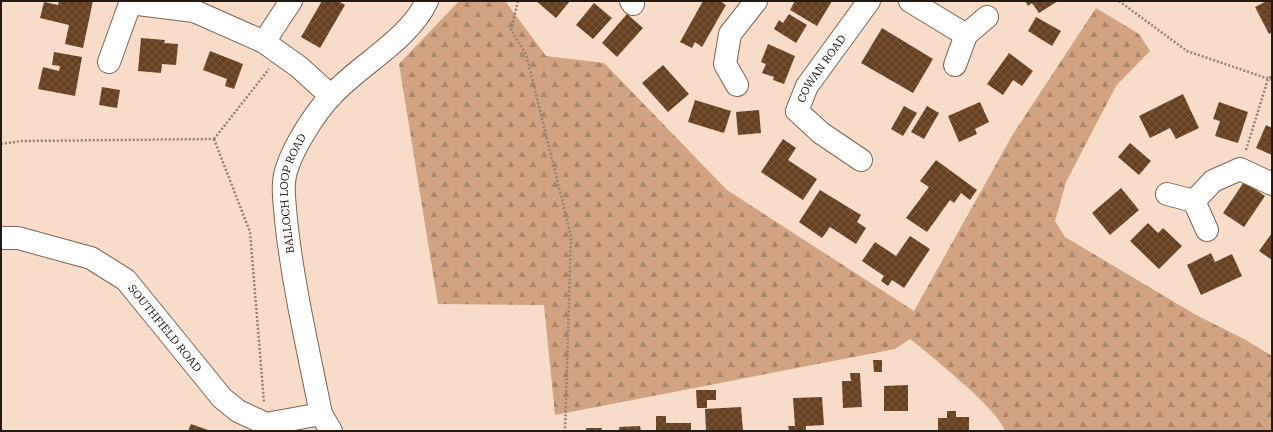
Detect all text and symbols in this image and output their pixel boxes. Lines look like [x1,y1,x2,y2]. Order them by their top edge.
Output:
street label: COWAN ROAD [795,32,849,104]
street label: BALLOCH LOOP ROAD [277,131,309,254]
street label: SOUTHFIELD ROAD [126,282,205,374]

